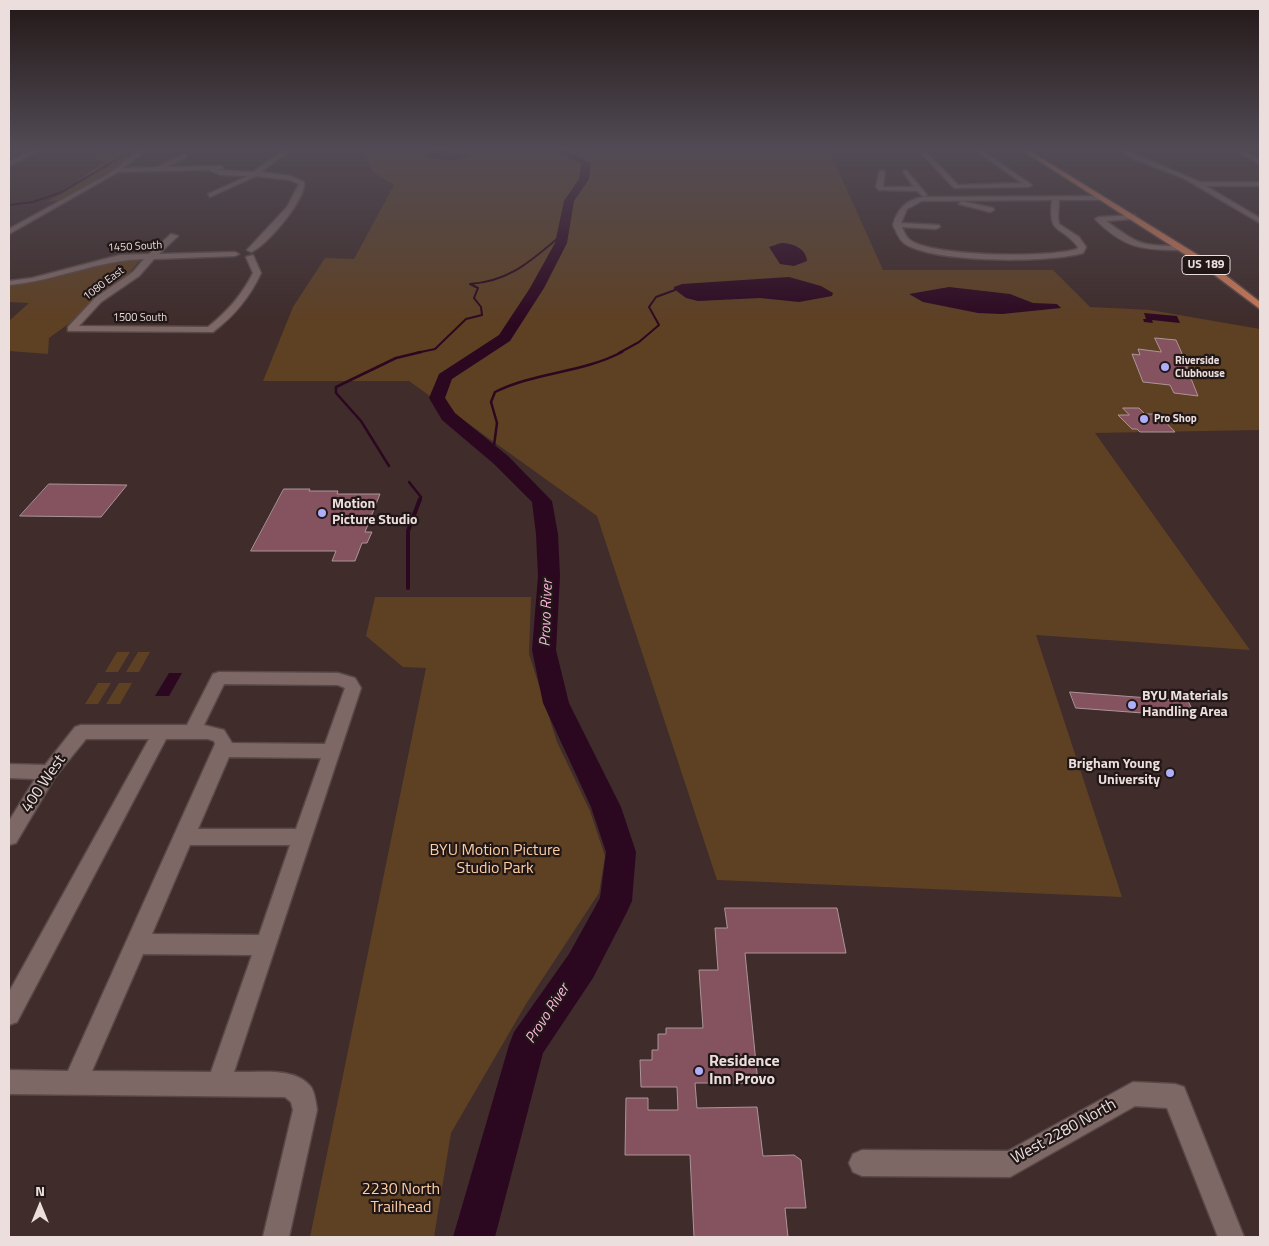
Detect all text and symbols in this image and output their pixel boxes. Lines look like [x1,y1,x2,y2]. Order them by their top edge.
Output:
street label: 1450 South [107,239,163,255]
road number: US 189 [1182,256,1230,274]
street label: 1080 East [81,264,127,304]
street label: 1500 South [113,311,167,325]
place label: Riverside Clubhouse [1175,354,1225,380]
marker: Riverside Clubhouse [1159,361,1171,373]
place label: Pro Shop [1154,412,1197,426]
marker: Pro Shop [1138,413,1150,425]
place label: Motion Picture Studio [332,497,417,530]
marker: Motion Picture Studio [316,507,328,519]
water label: Provo River [537,579,557,647]
place label: BYU Materials Handling Area [1142,689,1228,722]
marker: BYU Materials Handling Area [1126,699,1138,711]
street label: 400 West [18,752,70,816]
place label: Brigham Young University [1068,757,1160,790]
marker: Brigham Young University [1164,767,1176,779]
park label: BYU Motion Picture Studio Park [430,841,560,879]
water label: Provo River [522,981,574,1047]
place label: Residence Inn Provo [709,1052,780,1090]
marker: Residence Inn Provo [693,1065,705,1077]
street label: West 2280 North [1008,1095,1120,1169]
text: N [35,1180,45,1201]
park label: 2230 North Trailhead [362,1180,440,1218]
north arrow [15,1181,65,1231]

